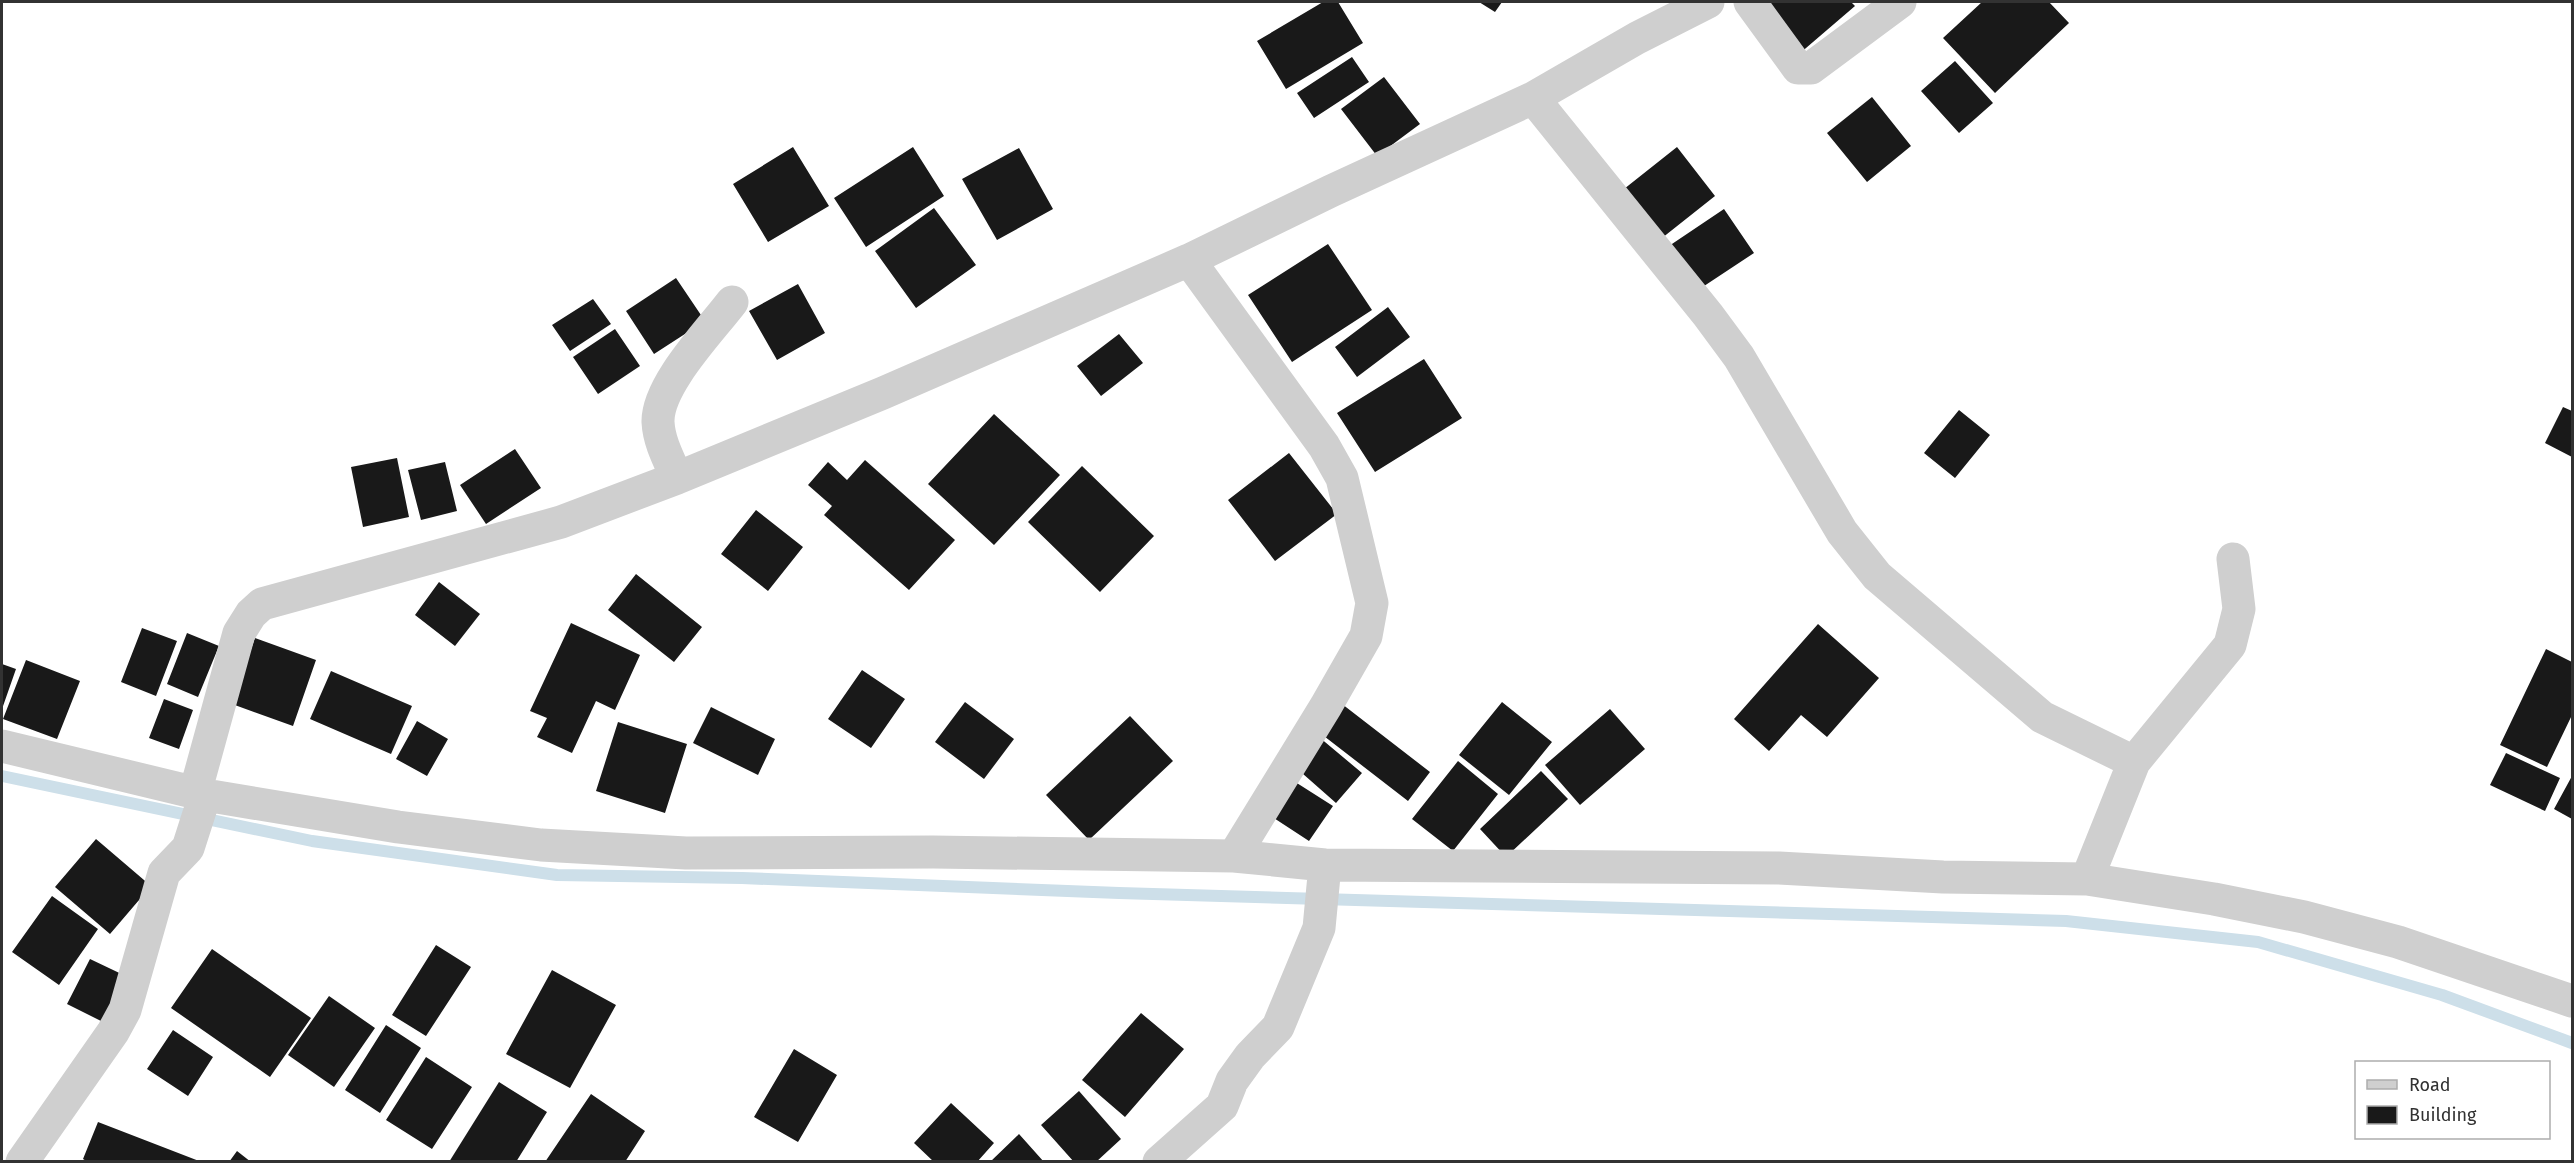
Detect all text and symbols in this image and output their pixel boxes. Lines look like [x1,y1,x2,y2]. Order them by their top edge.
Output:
legend [2355,1061,2550,1139]
text: Road [2409,1074,2451,1096]
text: Building [2409,1104,2477,1126]

